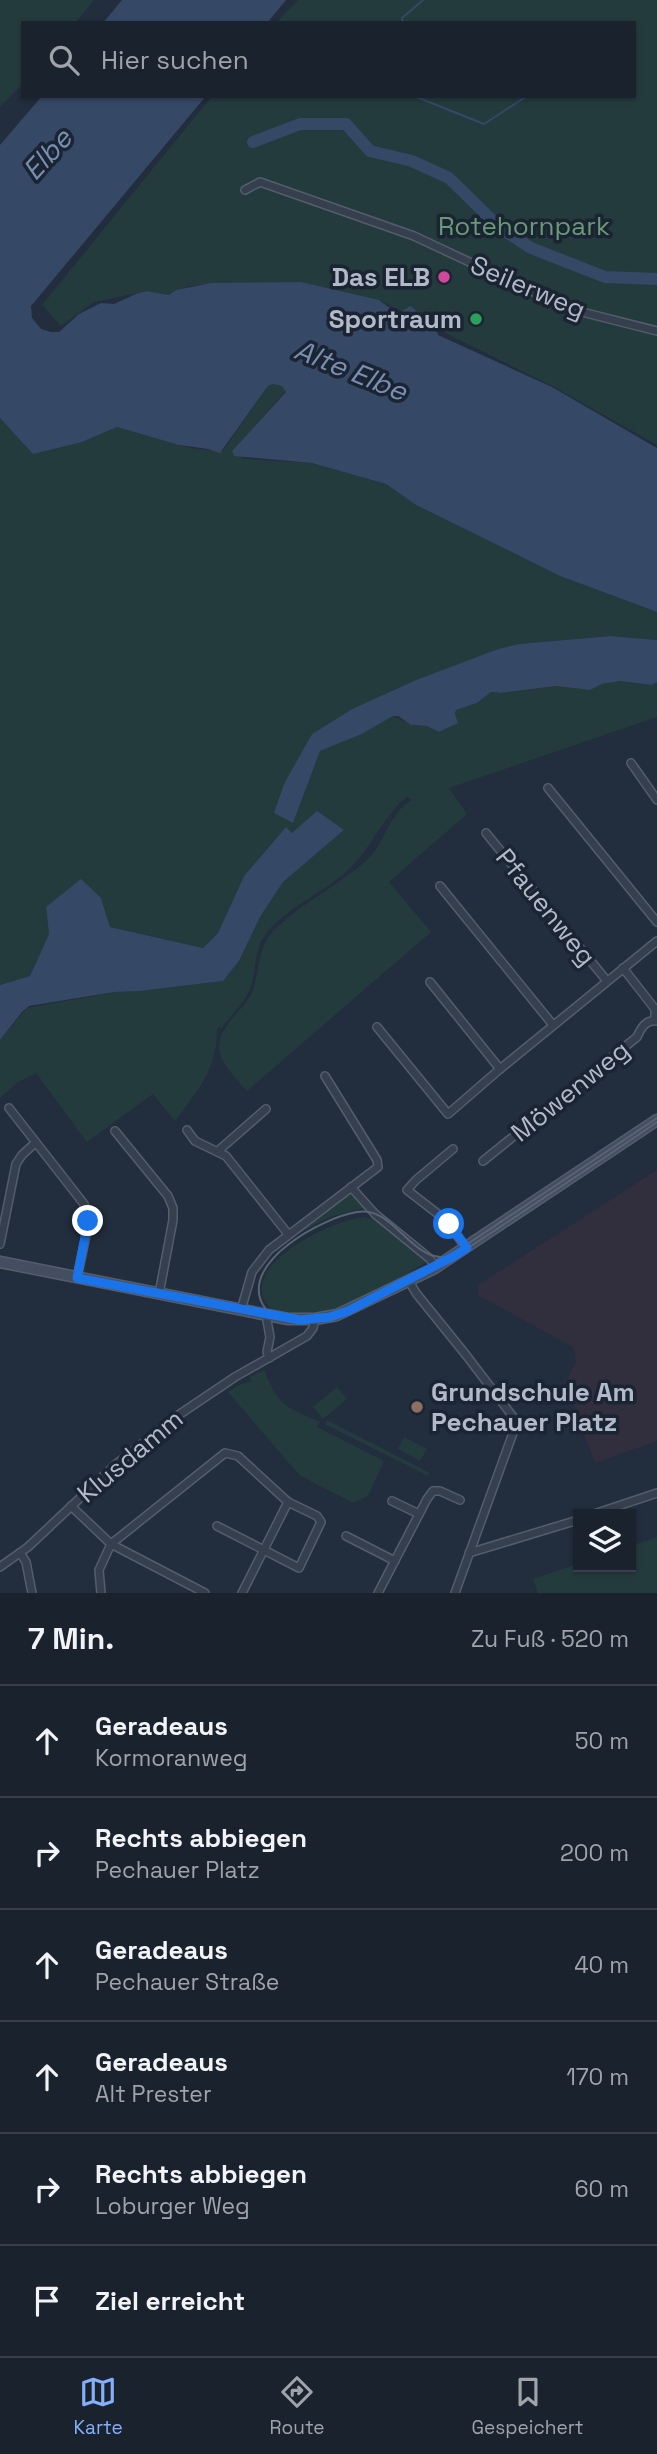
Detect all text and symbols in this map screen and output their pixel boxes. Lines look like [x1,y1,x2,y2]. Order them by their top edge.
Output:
search box [21,21,636,98]
icon: search [45,41,83,79]
text: Hier suchen [101,43,249,77]
water label: Elbe [14,120,80,187]
park label: Rotehornpark [438,209,610,243]
street label: Seilerweg [465,248,591,326]
place label: Das ELB [332,260,430,294]
marker: Das ELB [436,269,452,285]
place label: Sportraum [329,302,462,336]
marker: Sportraum [468,311,484,327]
water label: Alte Elbe [290,331,414,409]
street label: Pfauenweg [488,841,604,973]
street label: Möwenweg [504,1033,636,1149]
route end [72,1205,103,1236]
route start [433,1208,464,1239]
place label: Grundschule Am Pechauer Platz [431,1375,635,1439]
marker: Grundschule Am Pechauer Platz [409,1399,425,1415]
street label: Klusdamm [70,1402,190,1510]
map controls [573,1509,636,1572]
button: layers [573,1509,636,1572]
text: 7 Min. [28,1619,114,1658]
text: Zu Fuß · 520 m [471,1624,629,1654]
text: Geradeaus [95,1709,228,1743]
icon: ahead [28,1722,66,1760]
text: 50 m [575,1726,629,1756]
text: Kormoranweg [95,1743,248,1773]
text: Rechts abbiegen [95,1821,307,1855]
icon: right [28,1834,66,1872]
text: 200 m [560,1838,629,1868]
text: Pechauer Platz [95,1855,260,1885]
text: Geradeaus [95,1933,228,1967]
icon: ahead [28,1946,66,1984]
text: 40 m [574,1950,629,1980]
text: Pechauer Straße [95,1967,279,1997]
text: Geradeaus [95,2045,228,2079]
icon: ahead [28,2058,66,2096]
text: 170 m [566,2062,629,2092]
text: Alt Prester [95,2079,212,2109]
text: Rechts abbiegen [95,2157,307,2191]
icon: right [28,2170,66,2208]
text: 60 m [574,2174,629,2204]
text: Loburger Weg [95,2191,250,2221]
icon: arrive [28,2282,66,2320]
text: Ziel erreicht [95,2284,245,2318]
tab: Karte [73,2373,123,2440]
tab: Route [270,2373,325,2440]
tab: Gespeichert [471,2373,584,2440]

